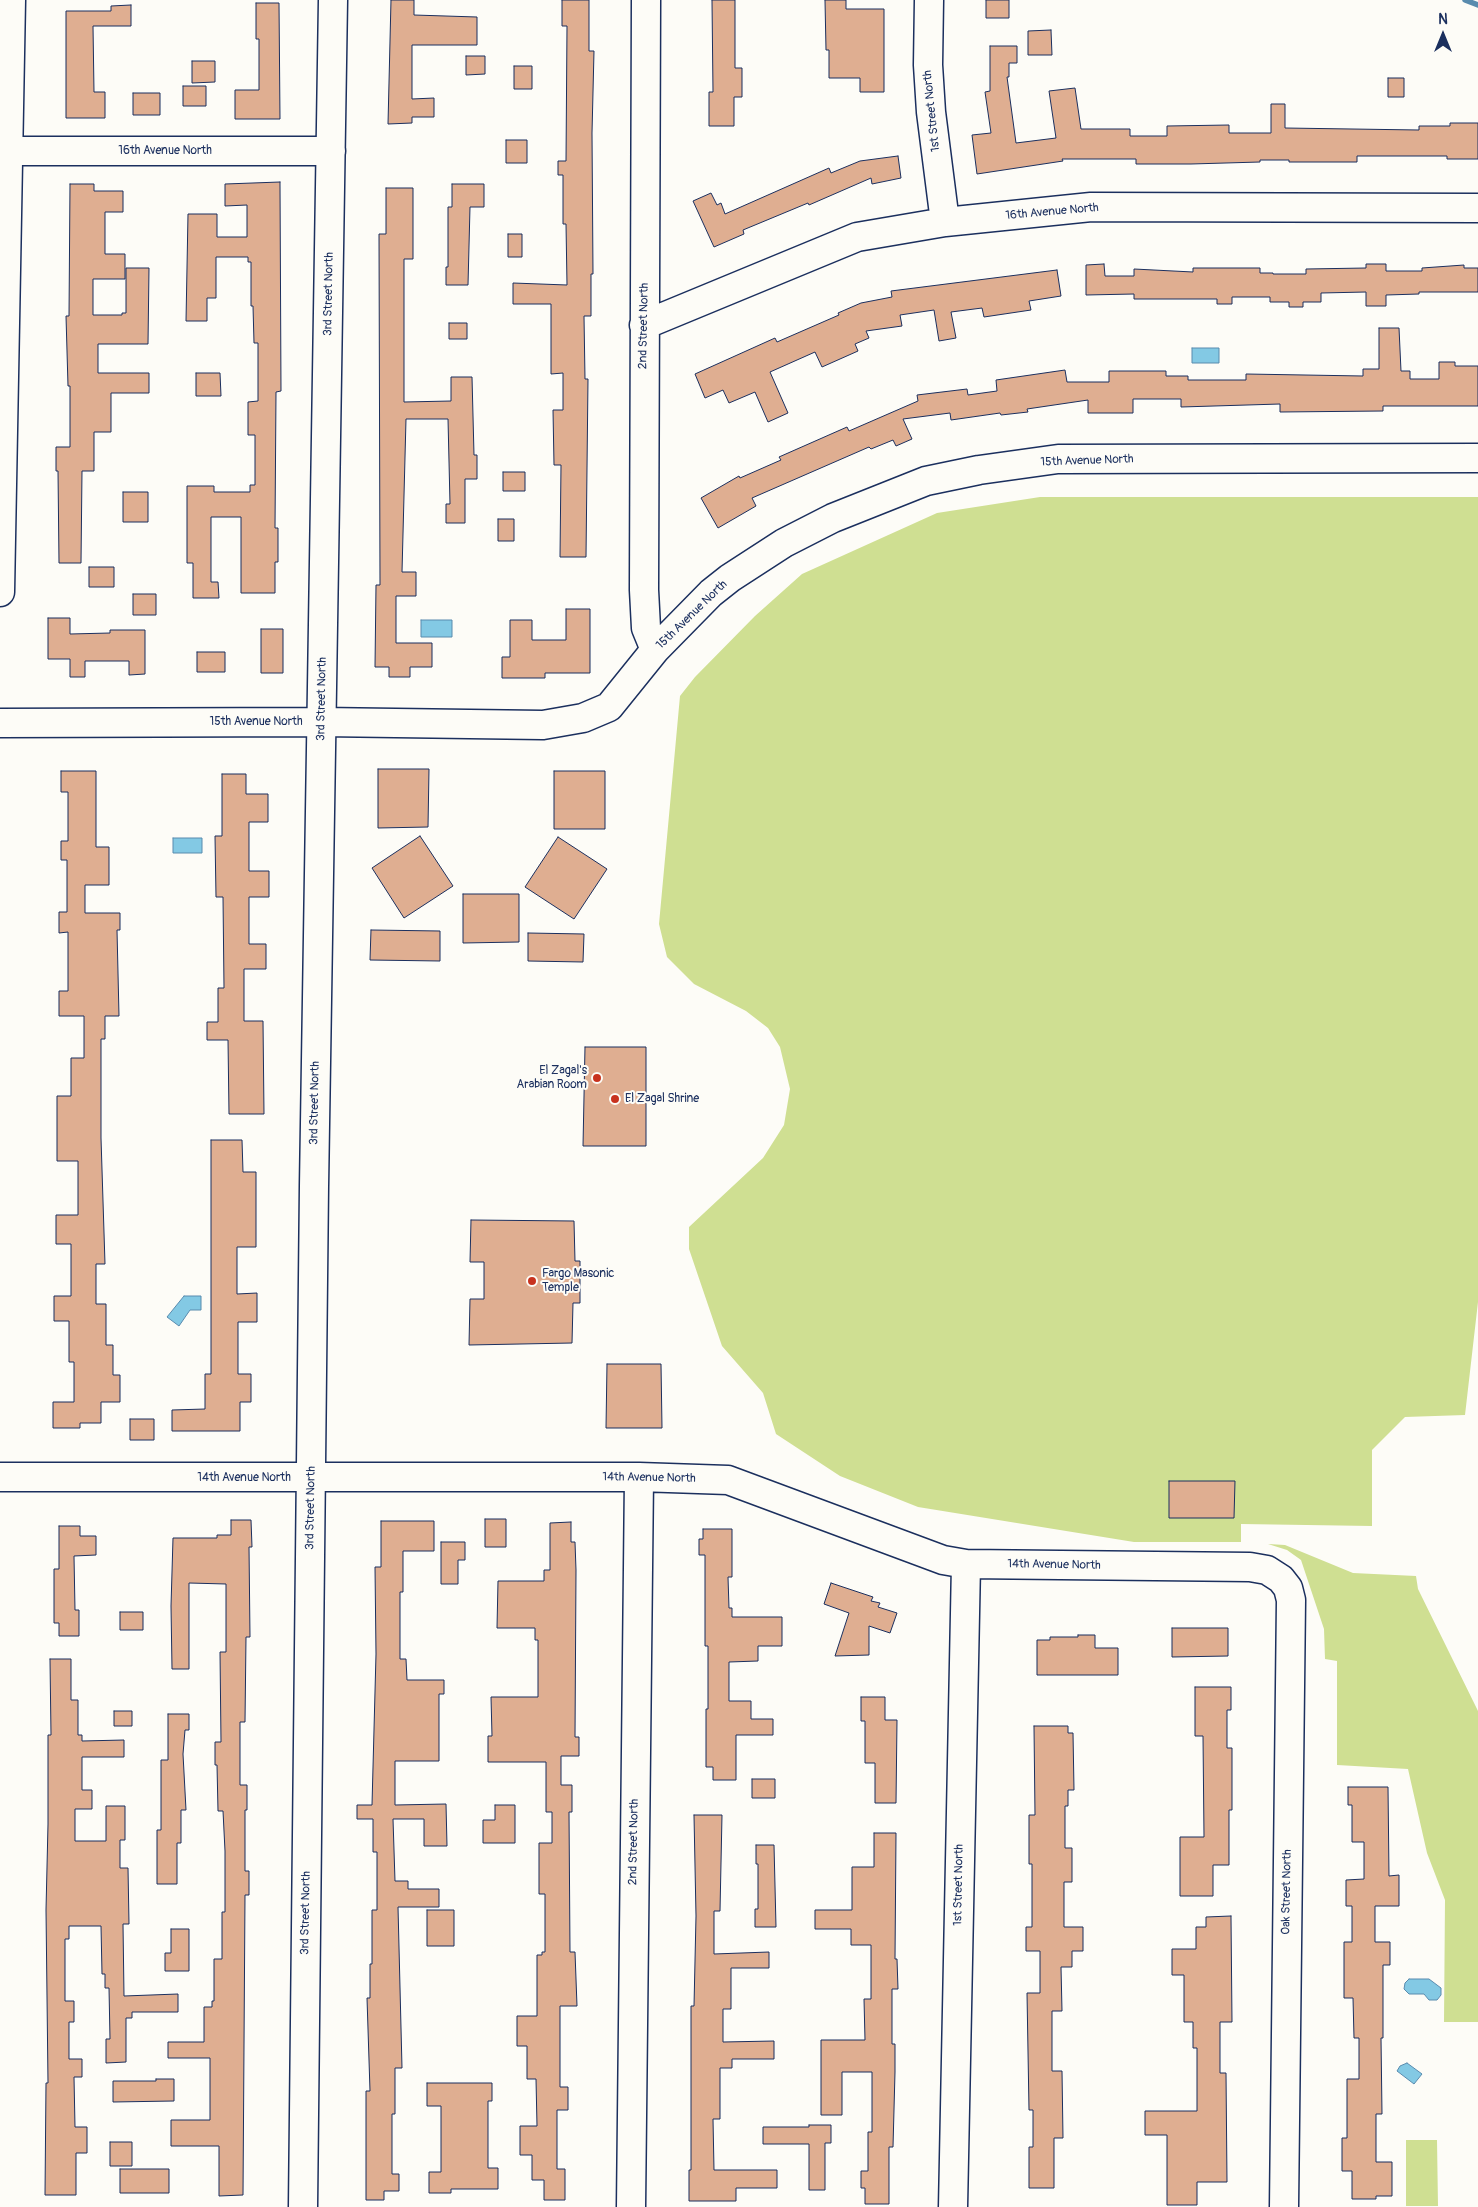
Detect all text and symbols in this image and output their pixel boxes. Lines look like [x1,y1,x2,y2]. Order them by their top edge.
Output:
north arrow [1418,10,1468,60]
text: N [1438,11,1448,28]
street label: 1st Street North [921,69,943,153]
street label: 16th Avenue North [118,144,212,158]
street label: 16th Avenue North [1005,201,1099,223]
street label: 3rd Street North [321,252,337,336]
street label: 2nd Street North [636,283,652,369]
street label: 15th Avenue North [1040,452,1134,470]
street label: 15th Avenue North [654,577,730,653]
street label: 3rd Street North [314,657,330,741]
street label: 15th Avenue North [209,715,303,729]
street label: 3rd Street North [307,1061,323,1145]
place label: El Zagal's Arabian Room [517,1064,587,1092]
marker: El Zagal's Arabian Room [591,1072,603,1084]
place label: El Zagal Shrine [625,1092,699,1106]
marker: El Zagal Shrine [609,1093,621,1105]
place label: Fargo Masonic Temple [542,1267,614,1295]
marker: Fargo Masonic Temple [526,1275,538,1287]
street label: 3rd Street North [303,1466,319,1550]
street label: 14th Avenue North [602,1470,696,1486]
street label: 14th Avenue North [197,1471,291,1485]
street label: 14th Avenue North [1007,1557,1101,1573]
street label: 2nd Street North [626,1799,642,1885]
street label: 1st Street North [951,1844,967,1926]
street label: Oak Street North [1279,1849,1295,1935]
street label: 3rd Street North [298,1871,314,1955]

